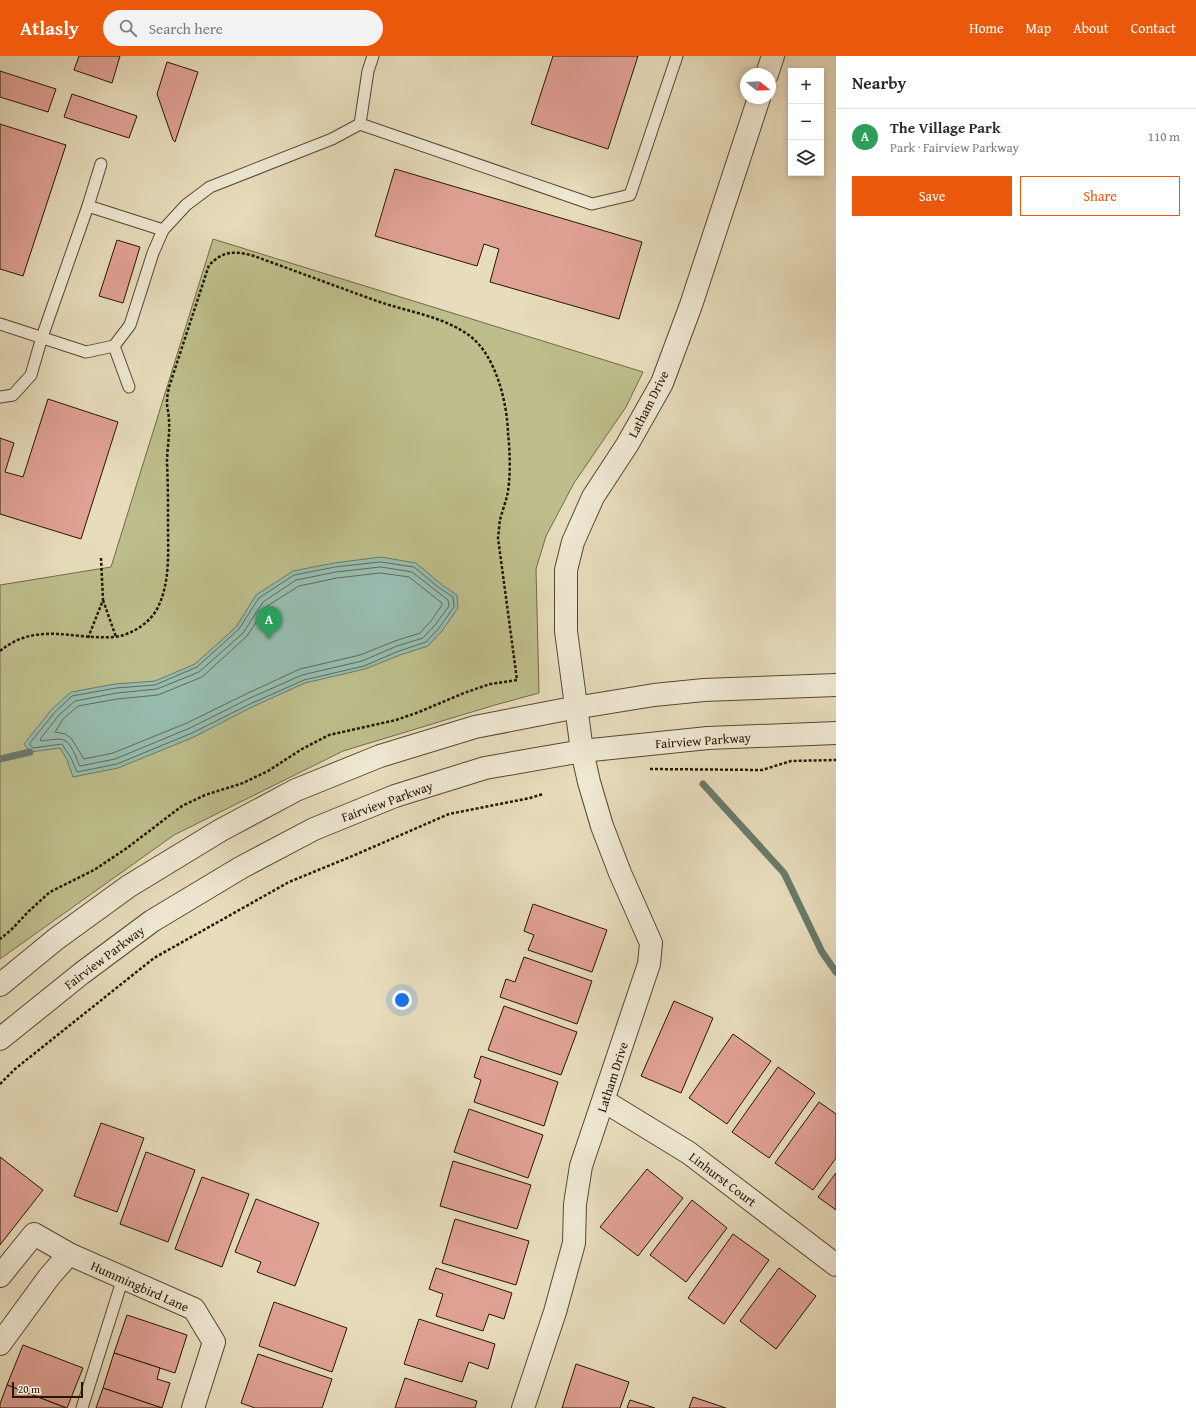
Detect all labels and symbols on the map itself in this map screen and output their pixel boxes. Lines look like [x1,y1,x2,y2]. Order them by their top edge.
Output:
north arrow [740,68,776,104]
street label: Latham Drive [623,367,674,441]
pin: A [256,606,282,639]
street label: Fairview Parkway [654,728,752,753]
street label: Fairview Parkway [339,776,436,827]
street label: Fairview Parkway [60,921,149,994]
your location [392,990,412,1010]
street label: Latham Drive [592,1039,633,1115]
street label: Linhurst Court [685,1148,761,1211]
street label: Hummingbird Lane [88,1256,192,1317]
scale bar [12,1380,83,1399]

